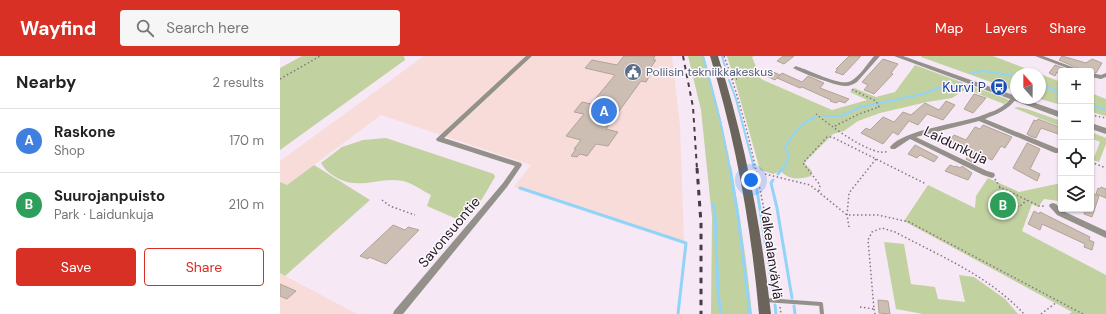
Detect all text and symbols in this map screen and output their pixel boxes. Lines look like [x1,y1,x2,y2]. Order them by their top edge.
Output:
search box [120,10,400,46]
text: Wayfind [20,16,96,41]
icon: search [134,17,156,39]
text: Search here [166,18,249,38]
text: Map [935,19,963,37]
text: Layers [985,19,1027,37]
text: Share [1049,19,1086,37]
public building icon: Poliisin tekniikkakeskus [623,62,643,82]
place label: Poliisin tekniikkakeskus [646,64,773,80]
north arrow [1010,68,1046,104]
map controls [1058,68,1094,212]
button: + [1058,68,1094,104]
text: Nearby [16,71,76,93]
text: 2 results [213,74,264,91]
bus stop icon: Kurvi P [989,77,1009,97]
place label: Kurvi P [942,78,986,96]
pin: A [591,96,617,126]
button: − [1058,104,1094,140]
text: Raskone [54,122,115,142]
street label: Laidunkuja [921,122,991,168]
text: A [24,132,34,149]
text: 170 m [229,132,264,149]
button: locate [1058,140,1094,176]
text: Shop [54,142,85,159]
your location [741,170,761,190]
button: layers [1058,176,1094,212]
text: Suurojanpuisto [54,186,165,206]
pin: B [990,190,1016,220]
street label: Savonsuontie [414,193,484,271]
text: B [25,196,33,213]
text: 210 m [229,196,264,213]
text: Park · Laidunkuja [54,206,154,223]
street label: Valkealanväylä [757,206,787,300]
button: Save [16,248,136,286]
button: Share [144,248,264,286]

